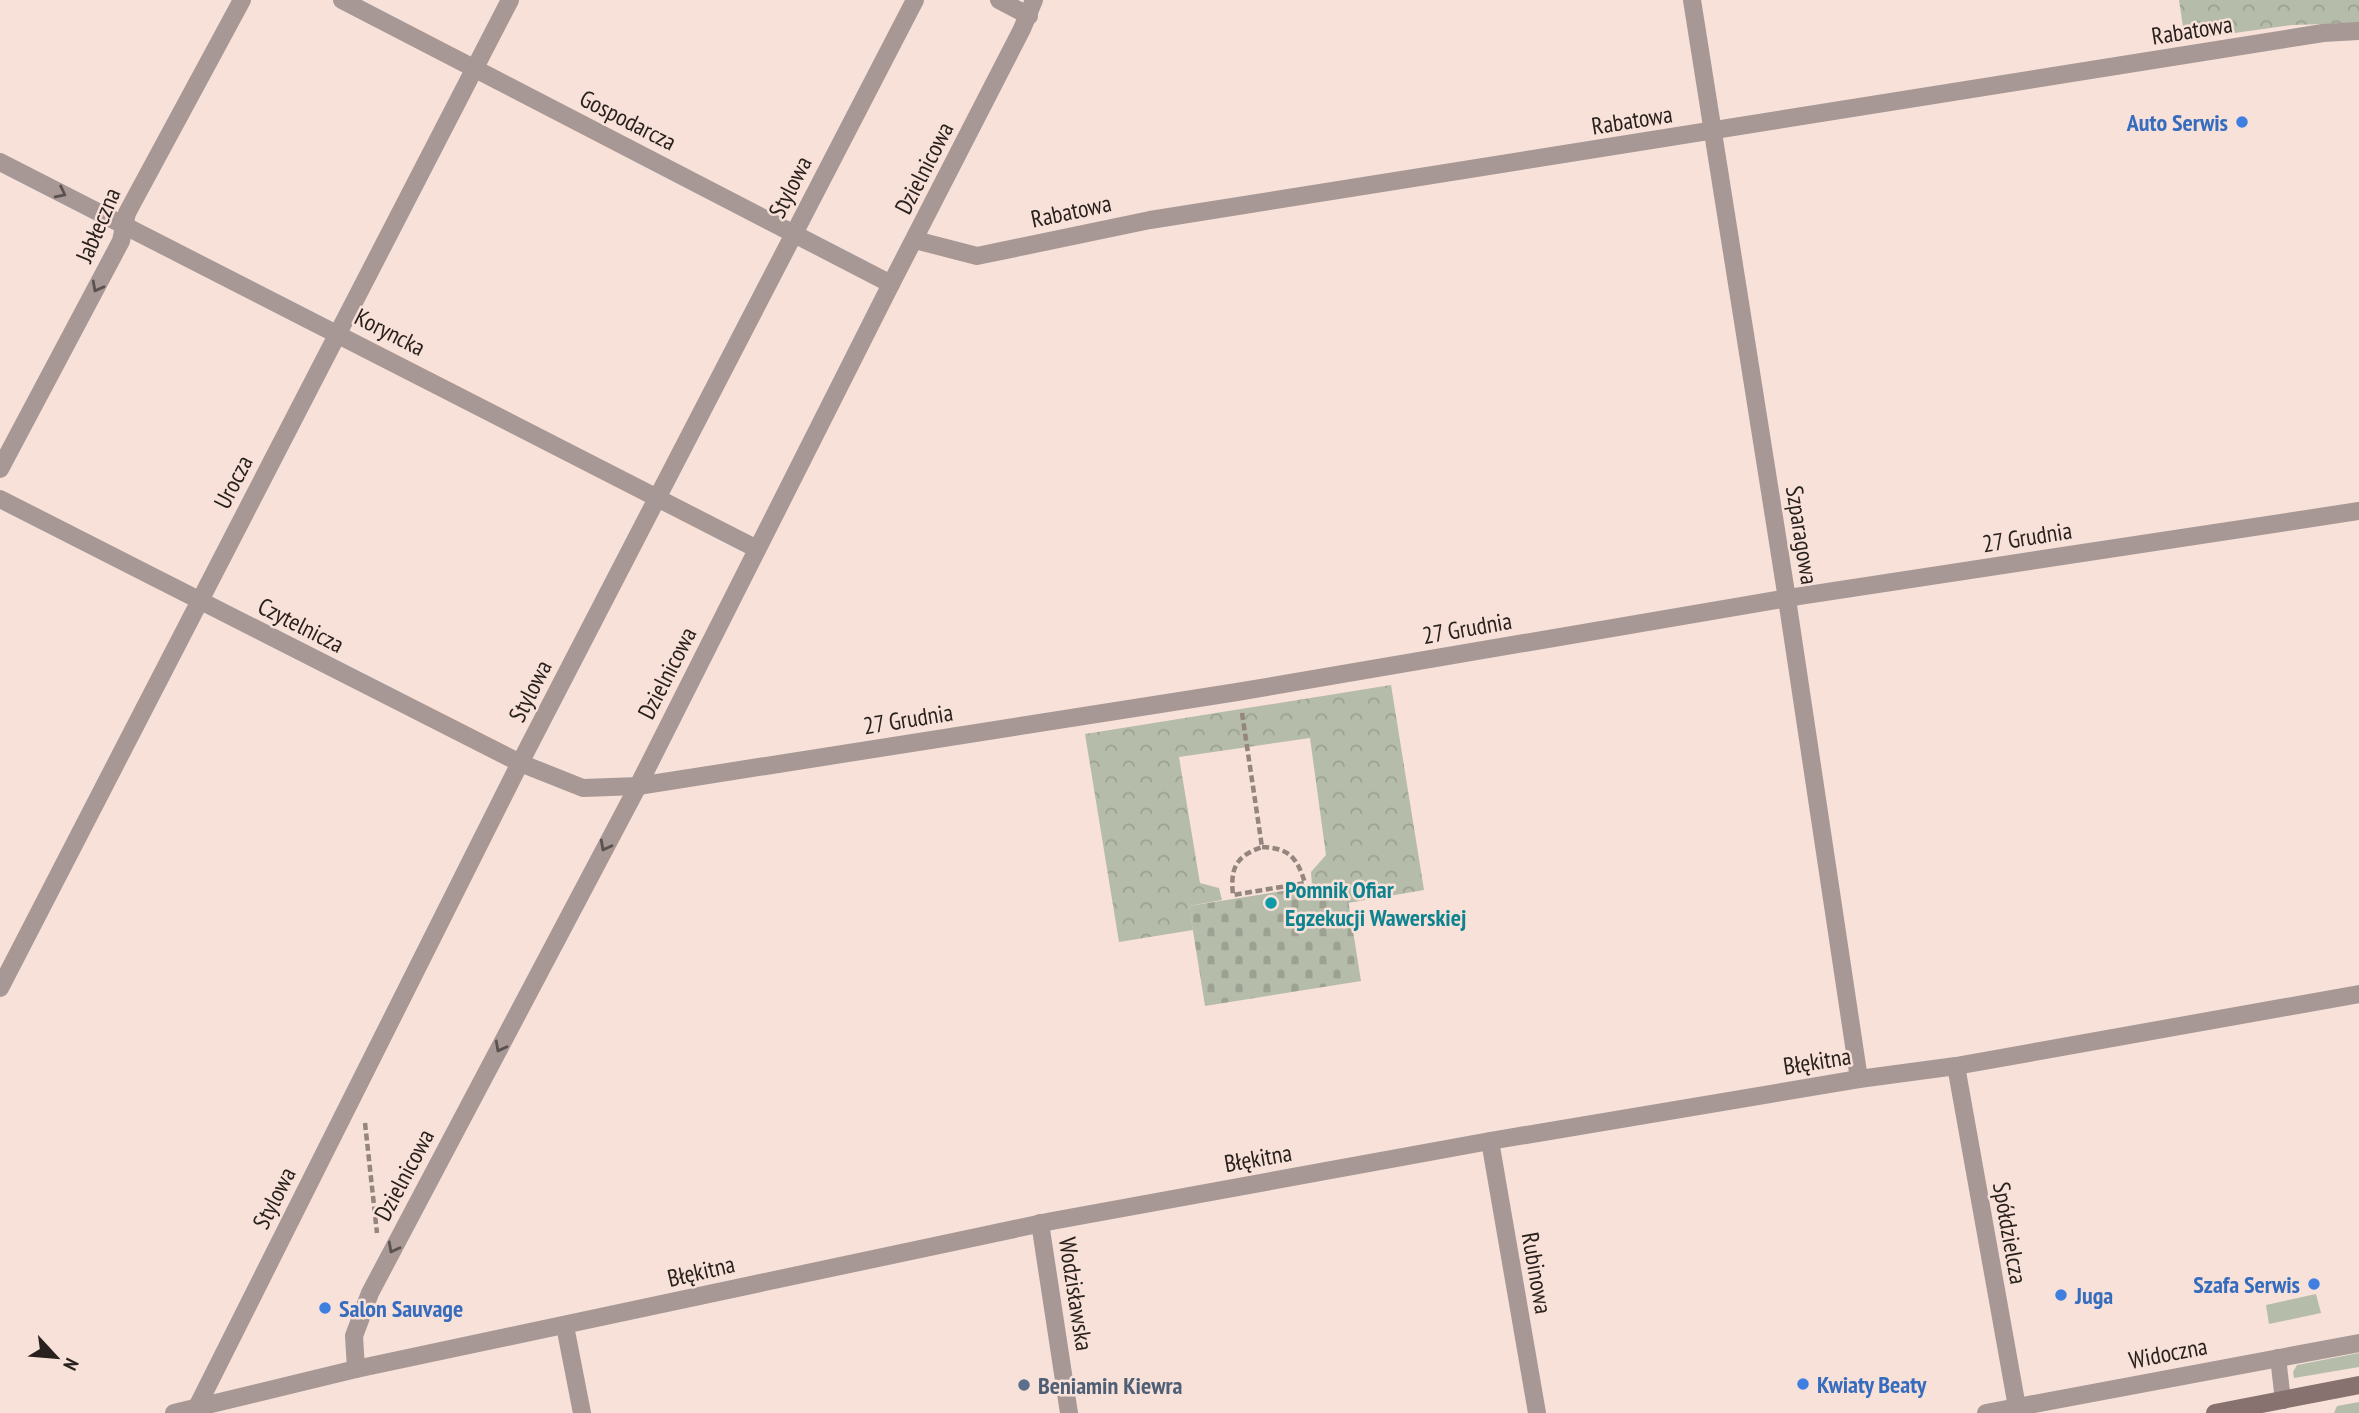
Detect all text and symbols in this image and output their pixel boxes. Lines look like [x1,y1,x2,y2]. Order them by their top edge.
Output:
street label: Rabatowa [2149,8,2235,52]
street label: Gospodarcza [575,83,681,157]
street label: Rabatowa [1589,98,1675,142]
place label: Auto Serwis [2126,107,2228,138]
marker: Auto Serwis [2234,114,2250,130]
street label: Dzielnicowa [888,117,960,219]
street label: Stylowa [761,151,819,223]
street label: Jabłeczna [68,183,128,268]
one-way arrow [54,184,66,198]
street label: Rabatowa [1028,187,1114,235]
one-way arrow [92,280,105,292]
street label: Koryncka [350,301,430,363]
street label: Urocza [206,450,260,514]
street label: Szparagowa [1779,483,1825,587]
street label: 27 Grudnia [1980,515,2074,559]
street label: Czytelnicza [253,590,349,660]
street label: 27 Grudnia [1420,605,1514,651]
street label: Dzielnicowa [631,622,703,724]
street label: Stylowa [501,655,559,727]
street label: 27 Grudnia [861,697,955,741]
one-way arrow [600,839,614,851]
place label: Pomnik Ofiar Egzekucji Wawerskiej [1285,874,1466,933]
marker: Pomnik Ofiar Egzekucji Wawerskiej [1263,895,1279,911]
one-way arrow [494,1040,508,1052]
street label: Błękitna [1781,1040,1853,1082]
street label: Dzielnicowa [367,1124,441,1226]
street label: Błękitna [1222,1137,1294,1179]
street label: Stylowa [245,1162,303,1234]
street label: Spółdzielcza [1986,1180,2034,1286]
street label: Rubinowa [1515,1230,1559,1316]
street label: Wodzisławska [1052,1235,1100,1353]
one-way arrow [388,1241,401,1254]
street label: Błękitna [664,1248,738,1294]
place label: Szafa Serwis [2193,1269,2300,1300]
marker: Szafa Serwis [2306,1276,2322,1292]
place label: Juga [2074,1280,2113,1311]
marker: Juga [2053,1287,2069,1303]
place label: Salon Sauvage [339,1293,463,1324]
marker: Salon Sauvage [317,1300,333,1316]
north arrow [21,1322,91,1392]
street label: Widoczna [2126,1330,2210,1376]
text: N [58,1355,84,1374]
place label: Kwiaty Beaty [1817,1369,1927,1400]
place label: Beniamin Kiewra [1038,1370,1183,1401]
marker: Kwiaty Beaty [1795,1376,1811,1392]
marker: Beniamin Kiewra [1016,1377,1032,1393]

